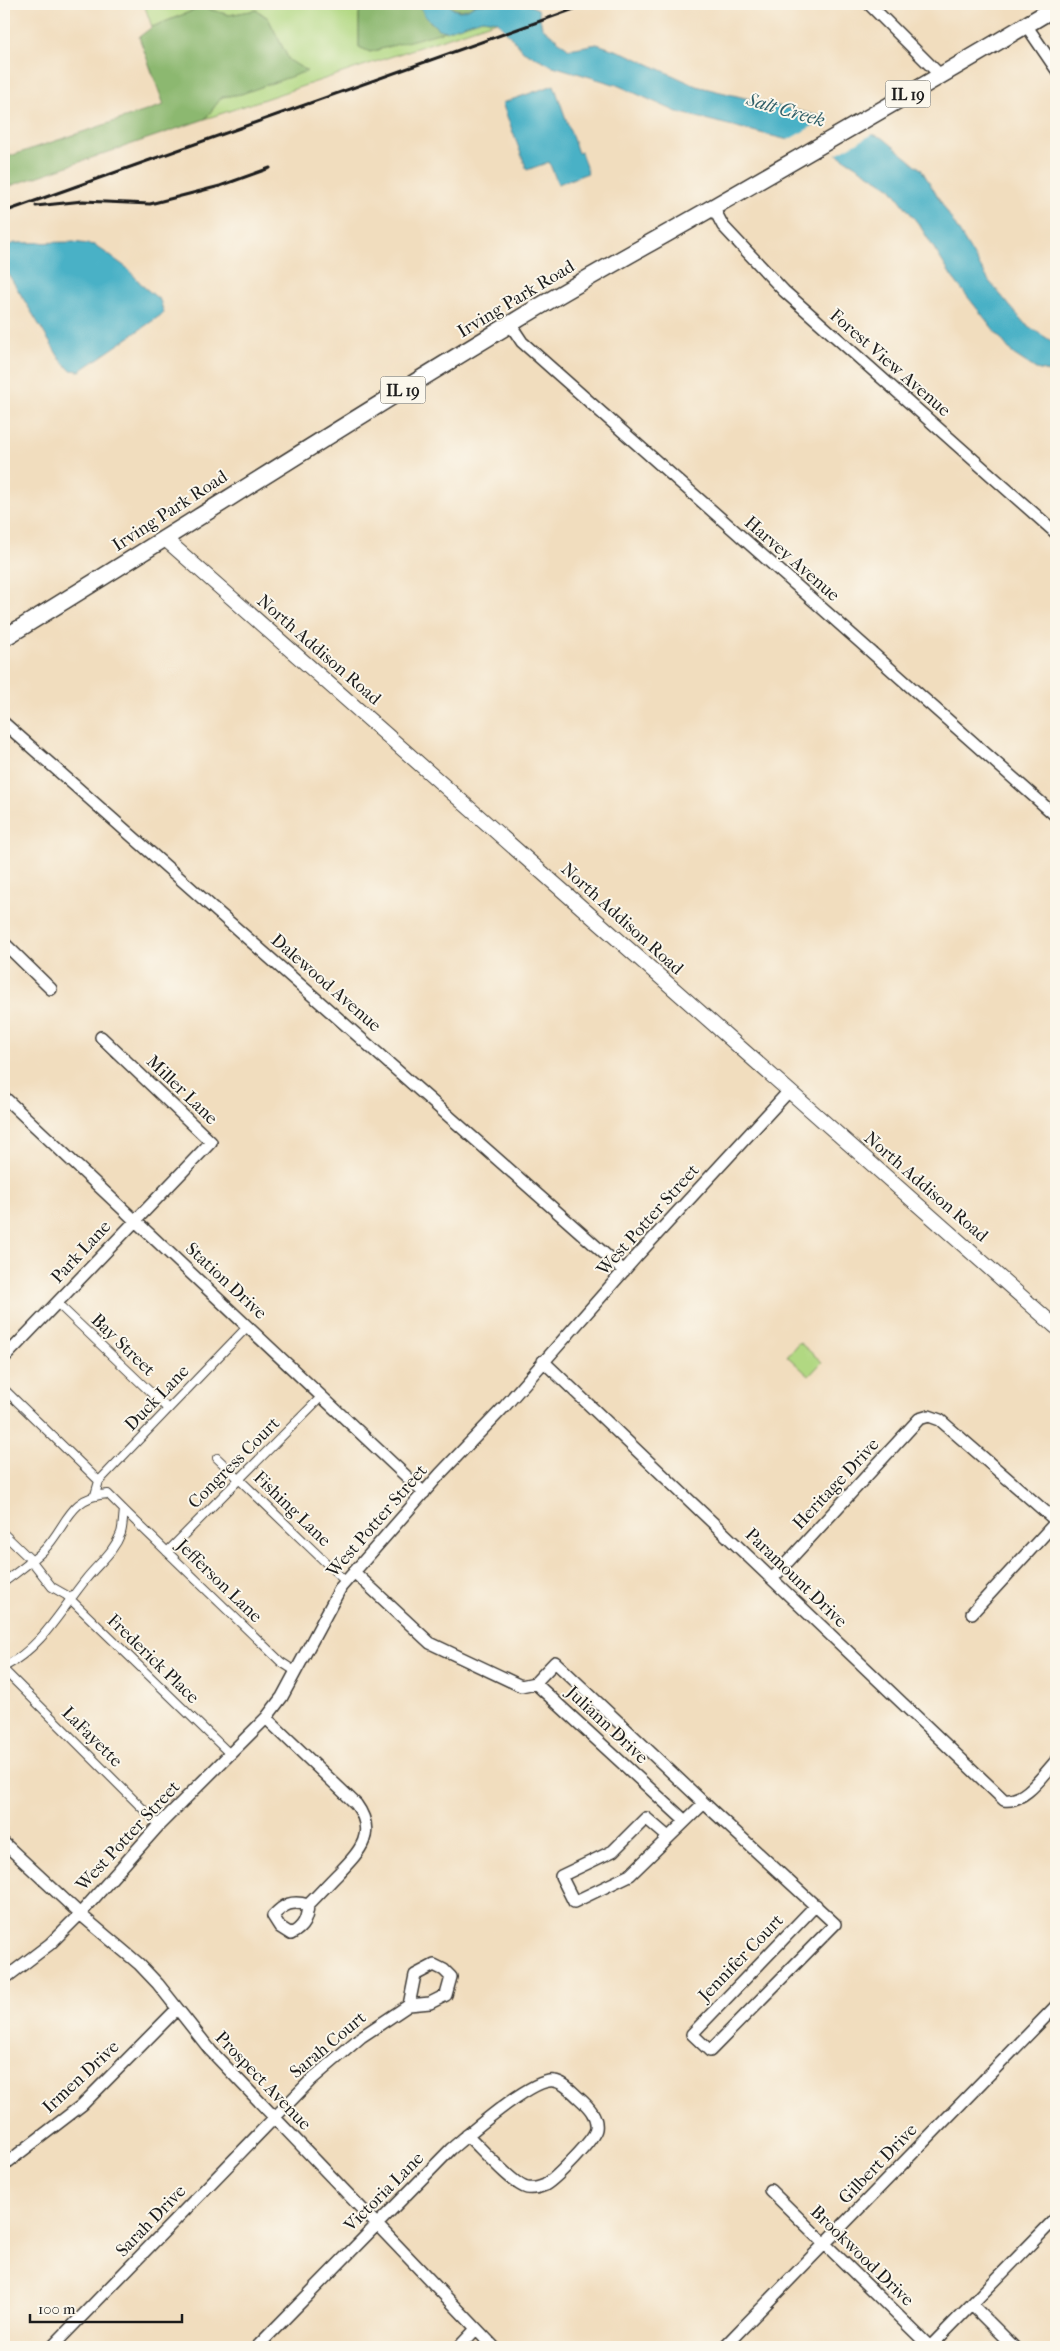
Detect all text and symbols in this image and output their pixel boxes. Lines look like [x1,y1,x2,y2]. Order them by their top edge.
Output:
road number: IL 19 [886,80,930,108]
water label: Salt Creek [743,88,828,132]
street label: Irving Park Road [454,256,578,342]
street label: Forest View Avenue [825,305,955,421]
road number: IL 19 [380,376,426,404]
street label: Irving Park Road [109,466,232,556]
street label: Harvey Avenue [740,512,844,606]
street label: North Addison Road [253,591,385,710]
street label: North Addison Road [557,859,688,979]
street label: Dalewood Avenue [267,930,385,1036]
street label: Miller Lane [142,1051,222,1129]
street label: North Addison Road [860,1128,992,1247]
street label: West Potter Street [592,1160,704,1281]
street label: Park Lane [47,1216,115,1288]
street label: Station Drive [181,1238,271,1324]
street label: Bay Street [87,1309,160,1381]
street label: Duck Lane [120,1361,194,1435]
street label: Congress Court [184,1413,284,1513]
street label: Heritage Drive [788,1434,884,1534]
street label: West Potter Street [322,1460,432,1582]
street label: Fishing Lane [249,1467,335,1551]
street label: Paramount Drive [741,1524,851,1632]
street label: Jefferson Lane [170,1534,266,1627]
street label: Frederick Place [103,1610,203,1708]
street label: Juliann Drive [560,1680,652,1768]
street label: LaFayette [57,1702,127,1772]
street label: West Potter Street [71,1776,185,1896]
street label: Jennifer Court [693,1910,788,2007]
street label: Sarah Court [286,2007,371,2083]
street label: Prospect Avenue [211,2027,315,2135]
street label: Irmen Drive [38,2036,124,2118]
street label: Gilbert Drive [835,2119,921,2208]
street label: Victoria Lane [339,2148,428,2237]
street label: Sarah Drive [112,2181,190,2261]
street label: Brookwood Drive [806,2201,918,2311]
scale bar [30,2291,182,2323]
text: 100 m [38,2300,76,2318]

